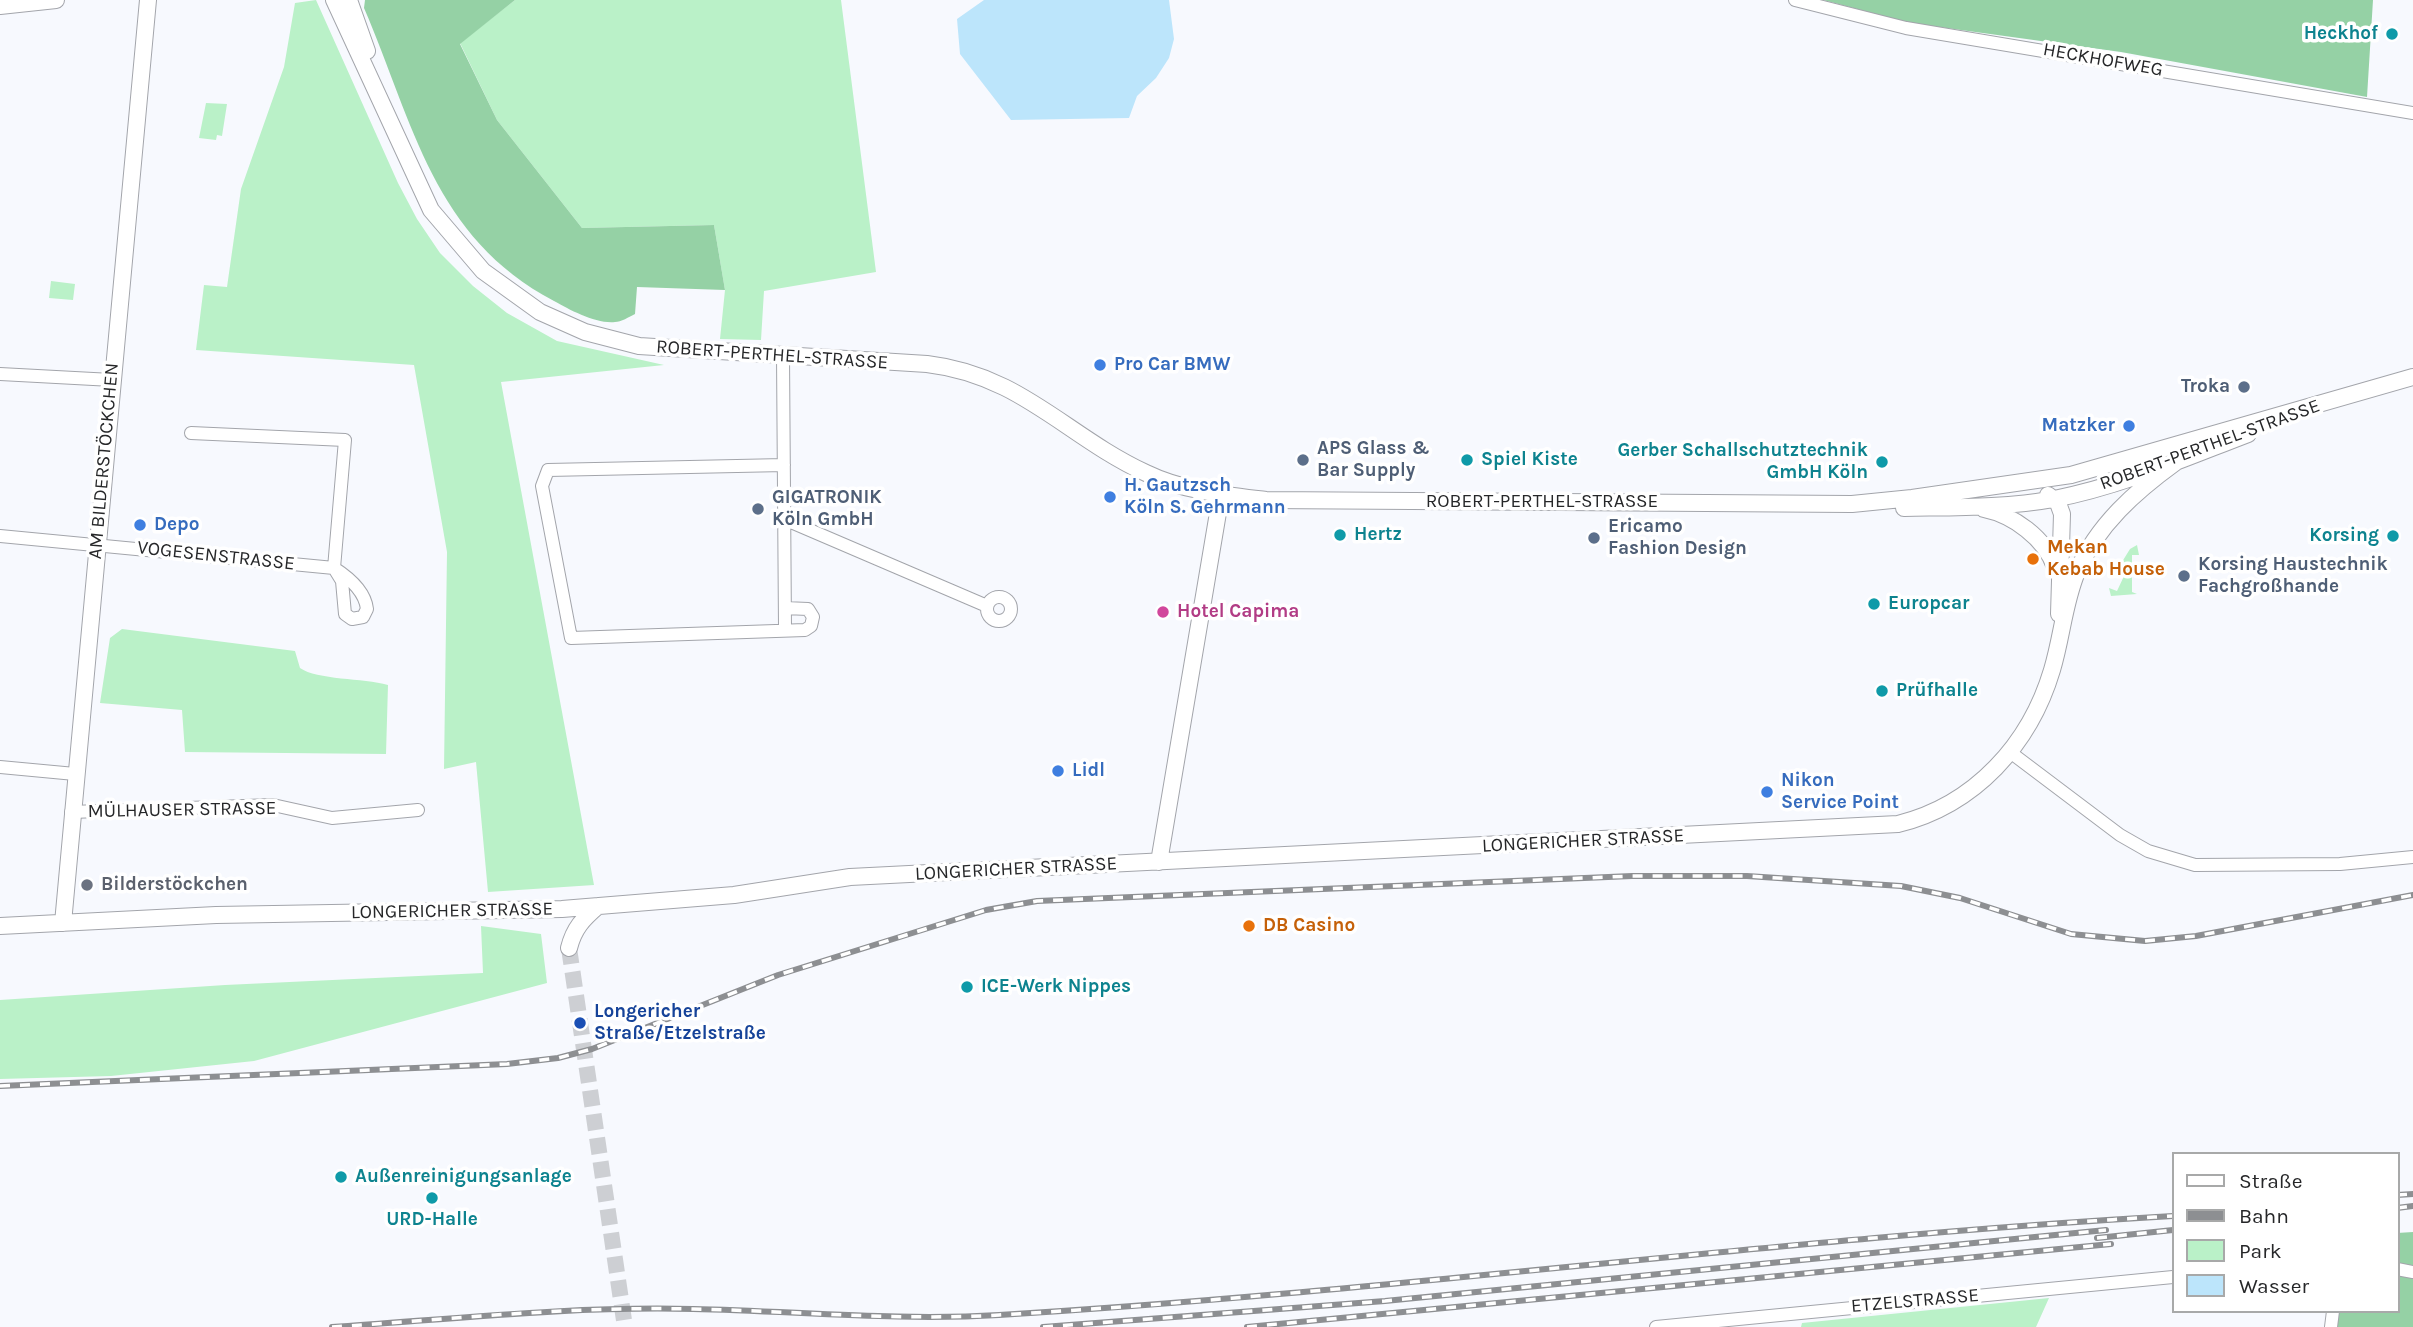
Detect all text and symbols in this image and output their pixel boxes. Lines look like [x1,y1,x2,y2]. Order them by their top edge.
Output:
place label: Heckhof [2304,23,2378,45]
marker: Heckhof [2384,26,2400,42]
street label: HECKHOFWEG [2041,38,2165,82]
street label: ROBERT-PERTHEL-STRASSE [655,336,889,374]
place label: Pro Car BMW [1114,354,1230,376]
marker: Pro Car BMW [1092,357,1108,373]
street label: AM BILDERSTÖCKCHEN [84,362,124,560]
place label: Troka [2181,376,2230,398]
marker: Troka [2236,379,2252,395]
street label: ROBERT-PERTHEL-STRASSE [2097,395,2323,495]
place label: Matzker [2042,415,2115,437]
marker: Matzker [2121,418,2137,434]
place label: APS Glass & Bar Supply [1317,438,1430,482]
place label: Gerber Schallschutztechnik GmbH Köln [1617,440,1868,484]
place label: Spiel Kiste [1481,449,1578,471]
marker: APS Glass & Bar Supply [1295,452,1311,468]
marker: Spiel Kiste [1459,452,1475,468]
marker: Gerber Schallschutztechnik GmbH Köln [1874,454,1890,470]
place label: H. Gautzsch Köln S. Gehrmann [1124,475,1286,519]
place label: GIGATRONIK Köln GmbH [772,487,882,531]
marker: H. Gautzsch Köln S. Gehrmann [1102,489,1118,505]
street label: ROBERT-PERTHEL-STRASSE [1426,491,1658,513]
marker: GIGATRONIK Köln GmbH [750,501,766,517]
place label: Depo [154,514,199,536]
place label: Ericamo Fashion Design [1608,516,1747,560]
marker: Depo [132,517,148,533]
place label: Hertz [1354,524,1402,546]
place label: Korsing [2309,525,2379,547]
marker: Hertz [1332,527,1348,543]
marker: Korsing [2385,528,2401,544]
marker: Ericamo Fashion Design [1586,530,1602,546]
street label: VOGESENSTRASSE [136,536,296,576]
place label: Mekan Kebab House [2047,537,2165,581]
marker: Mekan Kebab House [2025,551,2041,567]
place label: Korsing Haustechnik Fachgroßhande [2198,554,2388,598]
marker: Korsing Haustechnik Fachgroßhande [2176,568,2192,584]
place label: Europcar [1888,593,1969,615]
marker: Europcar [1866,596,1882,612]
place label: Hotel Capima [1177,601,1299,623]
marker: Hotel Capima [1155,604,1171,620]
place label: Prüfhalle [1896,680,1978,702]
marker: Prüfhalle [1874,683,1890,699]
place label: Lidl [1072,760,1105,782]
marker: Lidl [1050,763,1066,779]
place label: Nikon Service Point [1781,770,1899,814]
marker: Nikon Service Point [1759,784,1775,800]
street label: MÜLHAUSER STRASSE [87,797,277,823]
street label: LONGERICHER STRASSE [1481,824,1685,858]
street label: LONGERICHER STRASSE [914,852,1118,886]
place label: Bilderstöckchen [101,874,248,896]
marker: Bilderstöckchen [79,877,95,893]
street label: LONGERICHER STRASSE [351,898,553,924]
place label: DB Casino [1263,915,1355,937]
marker: DB Casino [1241,918,1257,934]
place label: ICE-Werk Nippes [981,976,1131,998]
marker: ICE-Werk Nippes [959,979,975,995]
place label: Longericher Straße/Etzelstraße [594,1001,766,1045]
marker: Longericher Straße/Etzelstraße [572,1015,588,1031]
legend [2172,1152,2399,1313]
place label: Außenreinigungsanlage [355,1166,572,1188]
marker: Außenreinigungsanlage [333,1169,349,1185]
text: Straße [2239,1169,2302,1193]
marker: URD-Halle [424,1190,440,1206]
text: Bahn [2239,1204,2289,1228]
place label: URD-Halle [386,1209,478,1231]
text: Park [2239,1239,2282,1263]
text: Wasser [2239,1274,2309,1298]
street label: ETZELSTRASSE [1850,1284,1980,1318]

